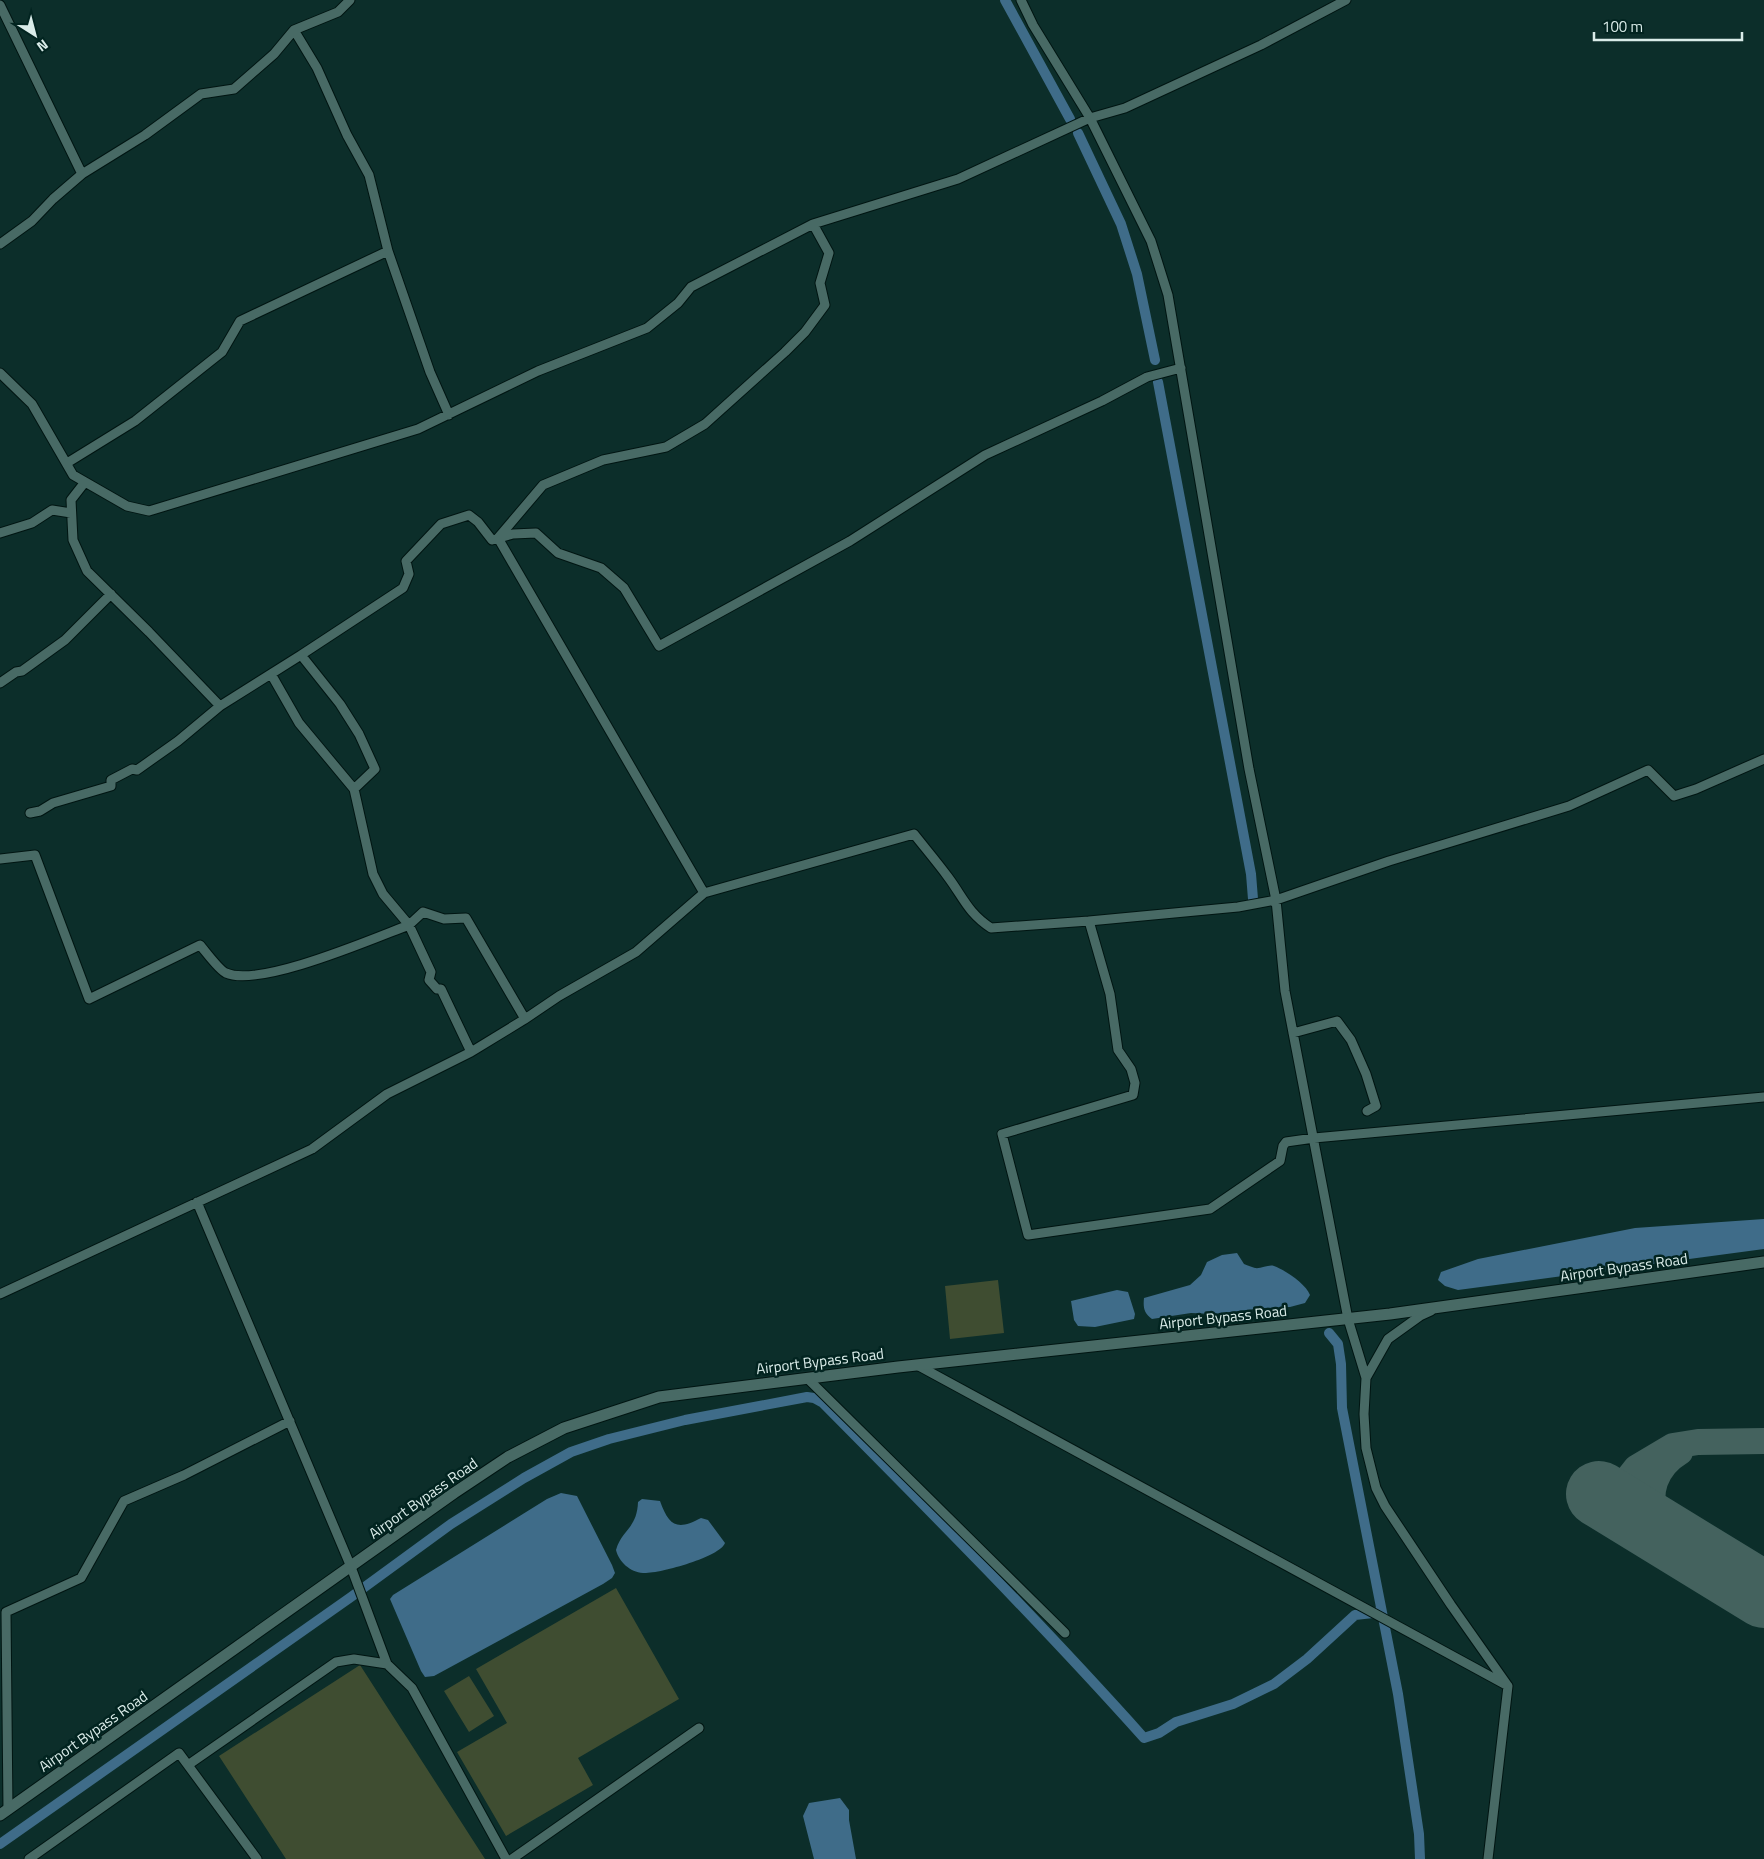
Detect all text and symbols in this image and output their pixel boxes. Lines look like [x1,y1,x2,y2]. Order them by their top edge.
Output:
north arrow [10,10,60,60]
scale bar [1594,10,1742,42]
text: 100 m [1602,15,1643,38]
text: N [33,35,53,57]
street label: Airport Bypass Road [1559,1247,1689,1287]
street label: Airport Bypass Road [1158,1299,1288,1335]
street label: Airport Bypass Road [755,1342,885,1380]
street label: Airport Bypass Road [364,1452,482,1544]
street label: Airport Bypass Road [34,1685,152,1777]

